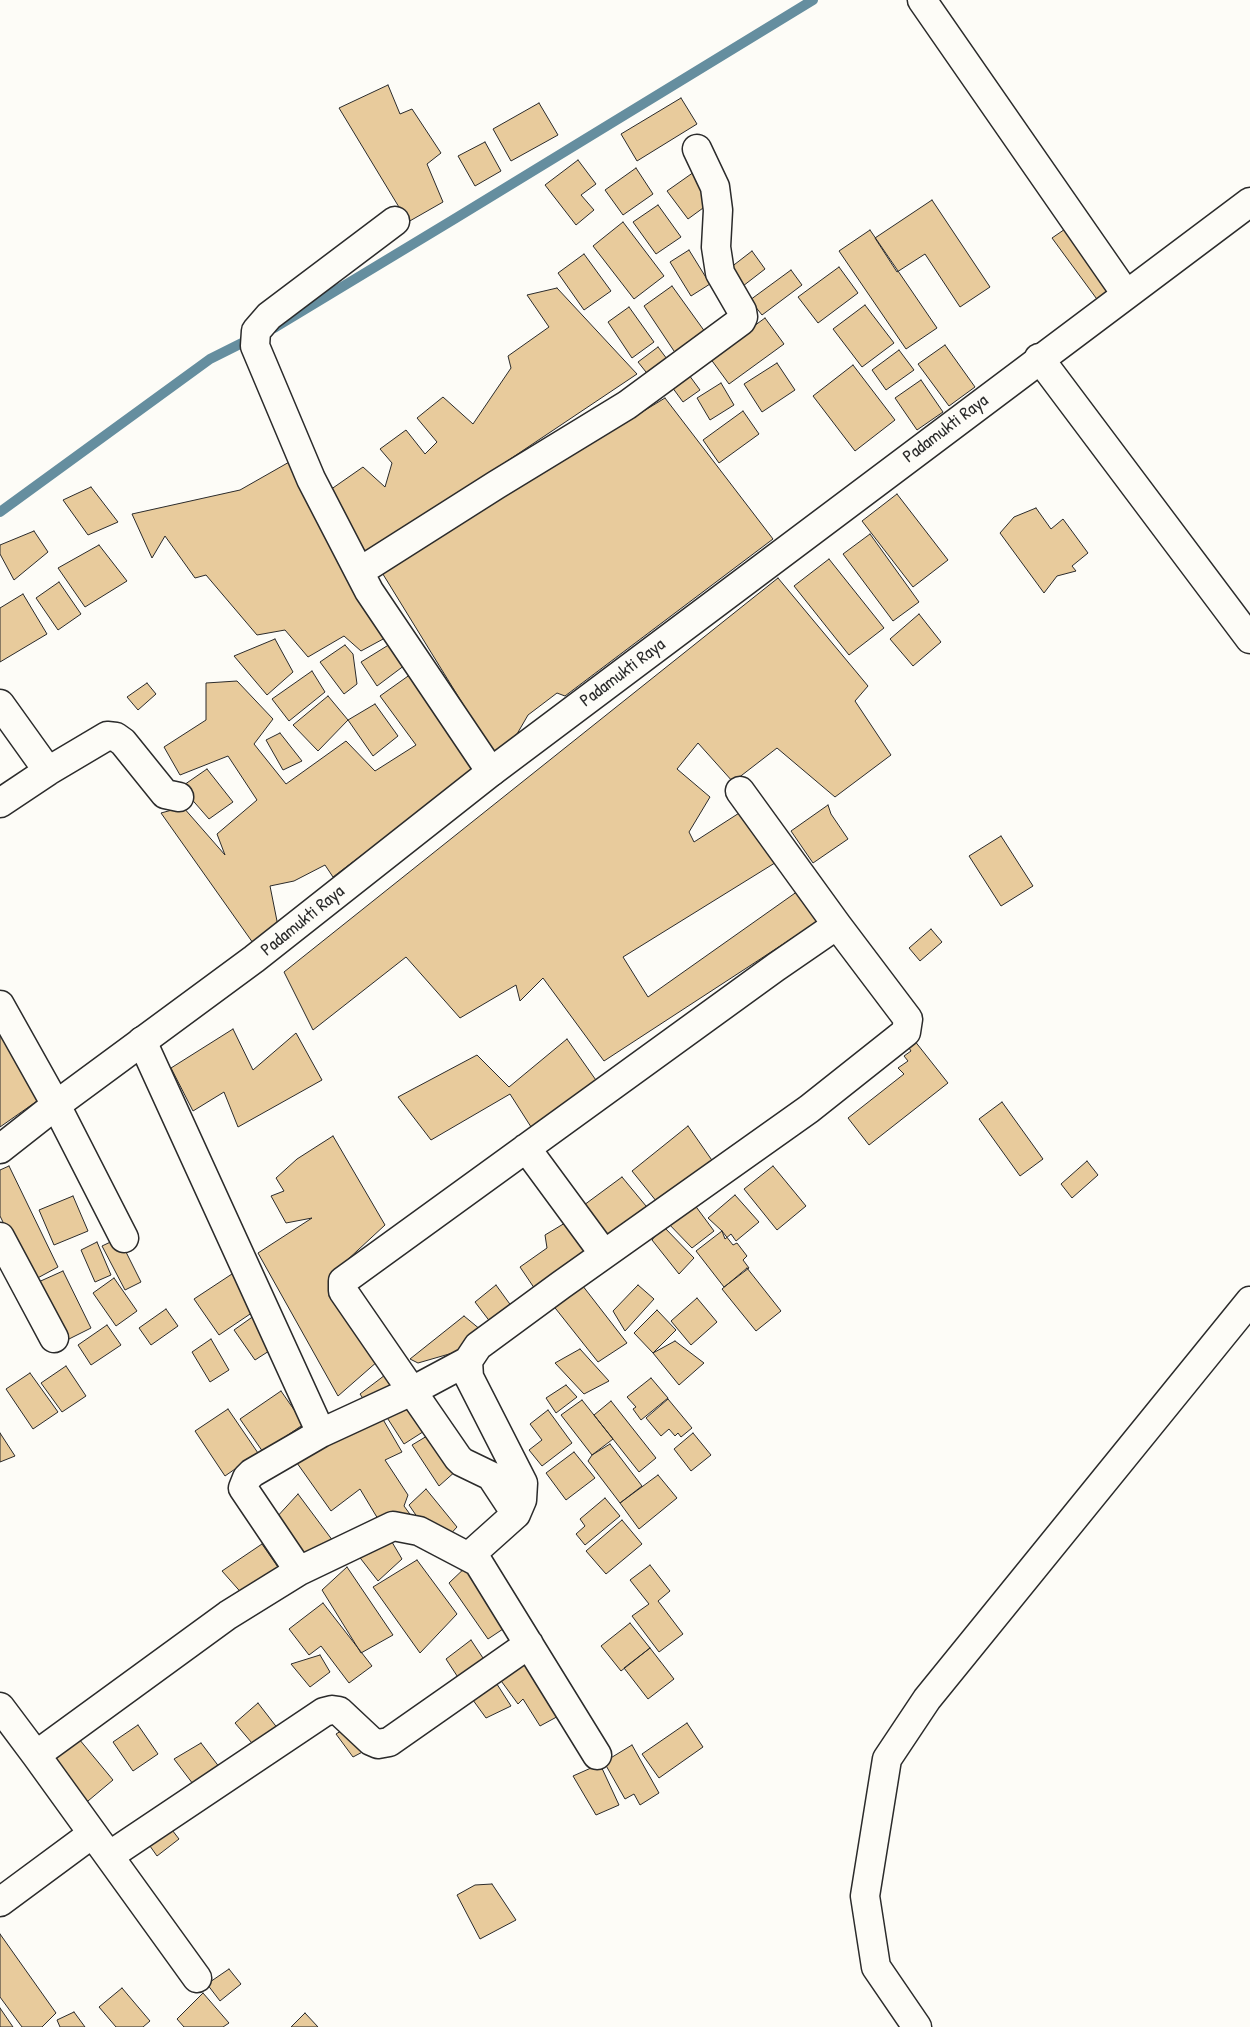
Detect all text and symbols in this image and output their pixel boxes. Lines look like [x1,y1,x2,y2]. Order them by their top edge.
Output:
street label: Padamukti Raya [899,390,993,468]
street label: Padamukti Raya [576,634,670,712]
street label: Padamukti Raya [257,881,349,961]

